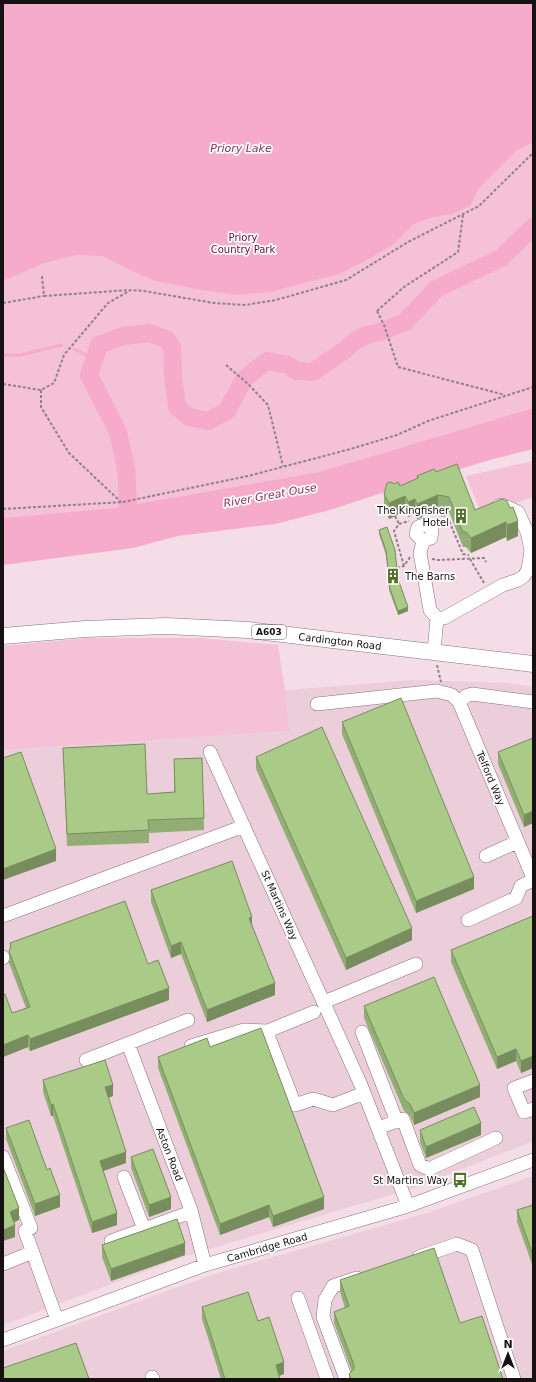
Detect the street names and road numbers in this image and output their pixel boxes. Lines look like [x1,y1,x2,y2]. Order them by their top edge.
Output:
road number: A603 [252,625,286,639]
street label: Cardington Road [298,631,382,652]
street label: Telford Way [474,749,507,807]
street label: St Martins Way [259,869,300,942]
street label: Aston Road [154,1126,185,1183]
street label: Cambridge Road [226,1231,309,1264]

